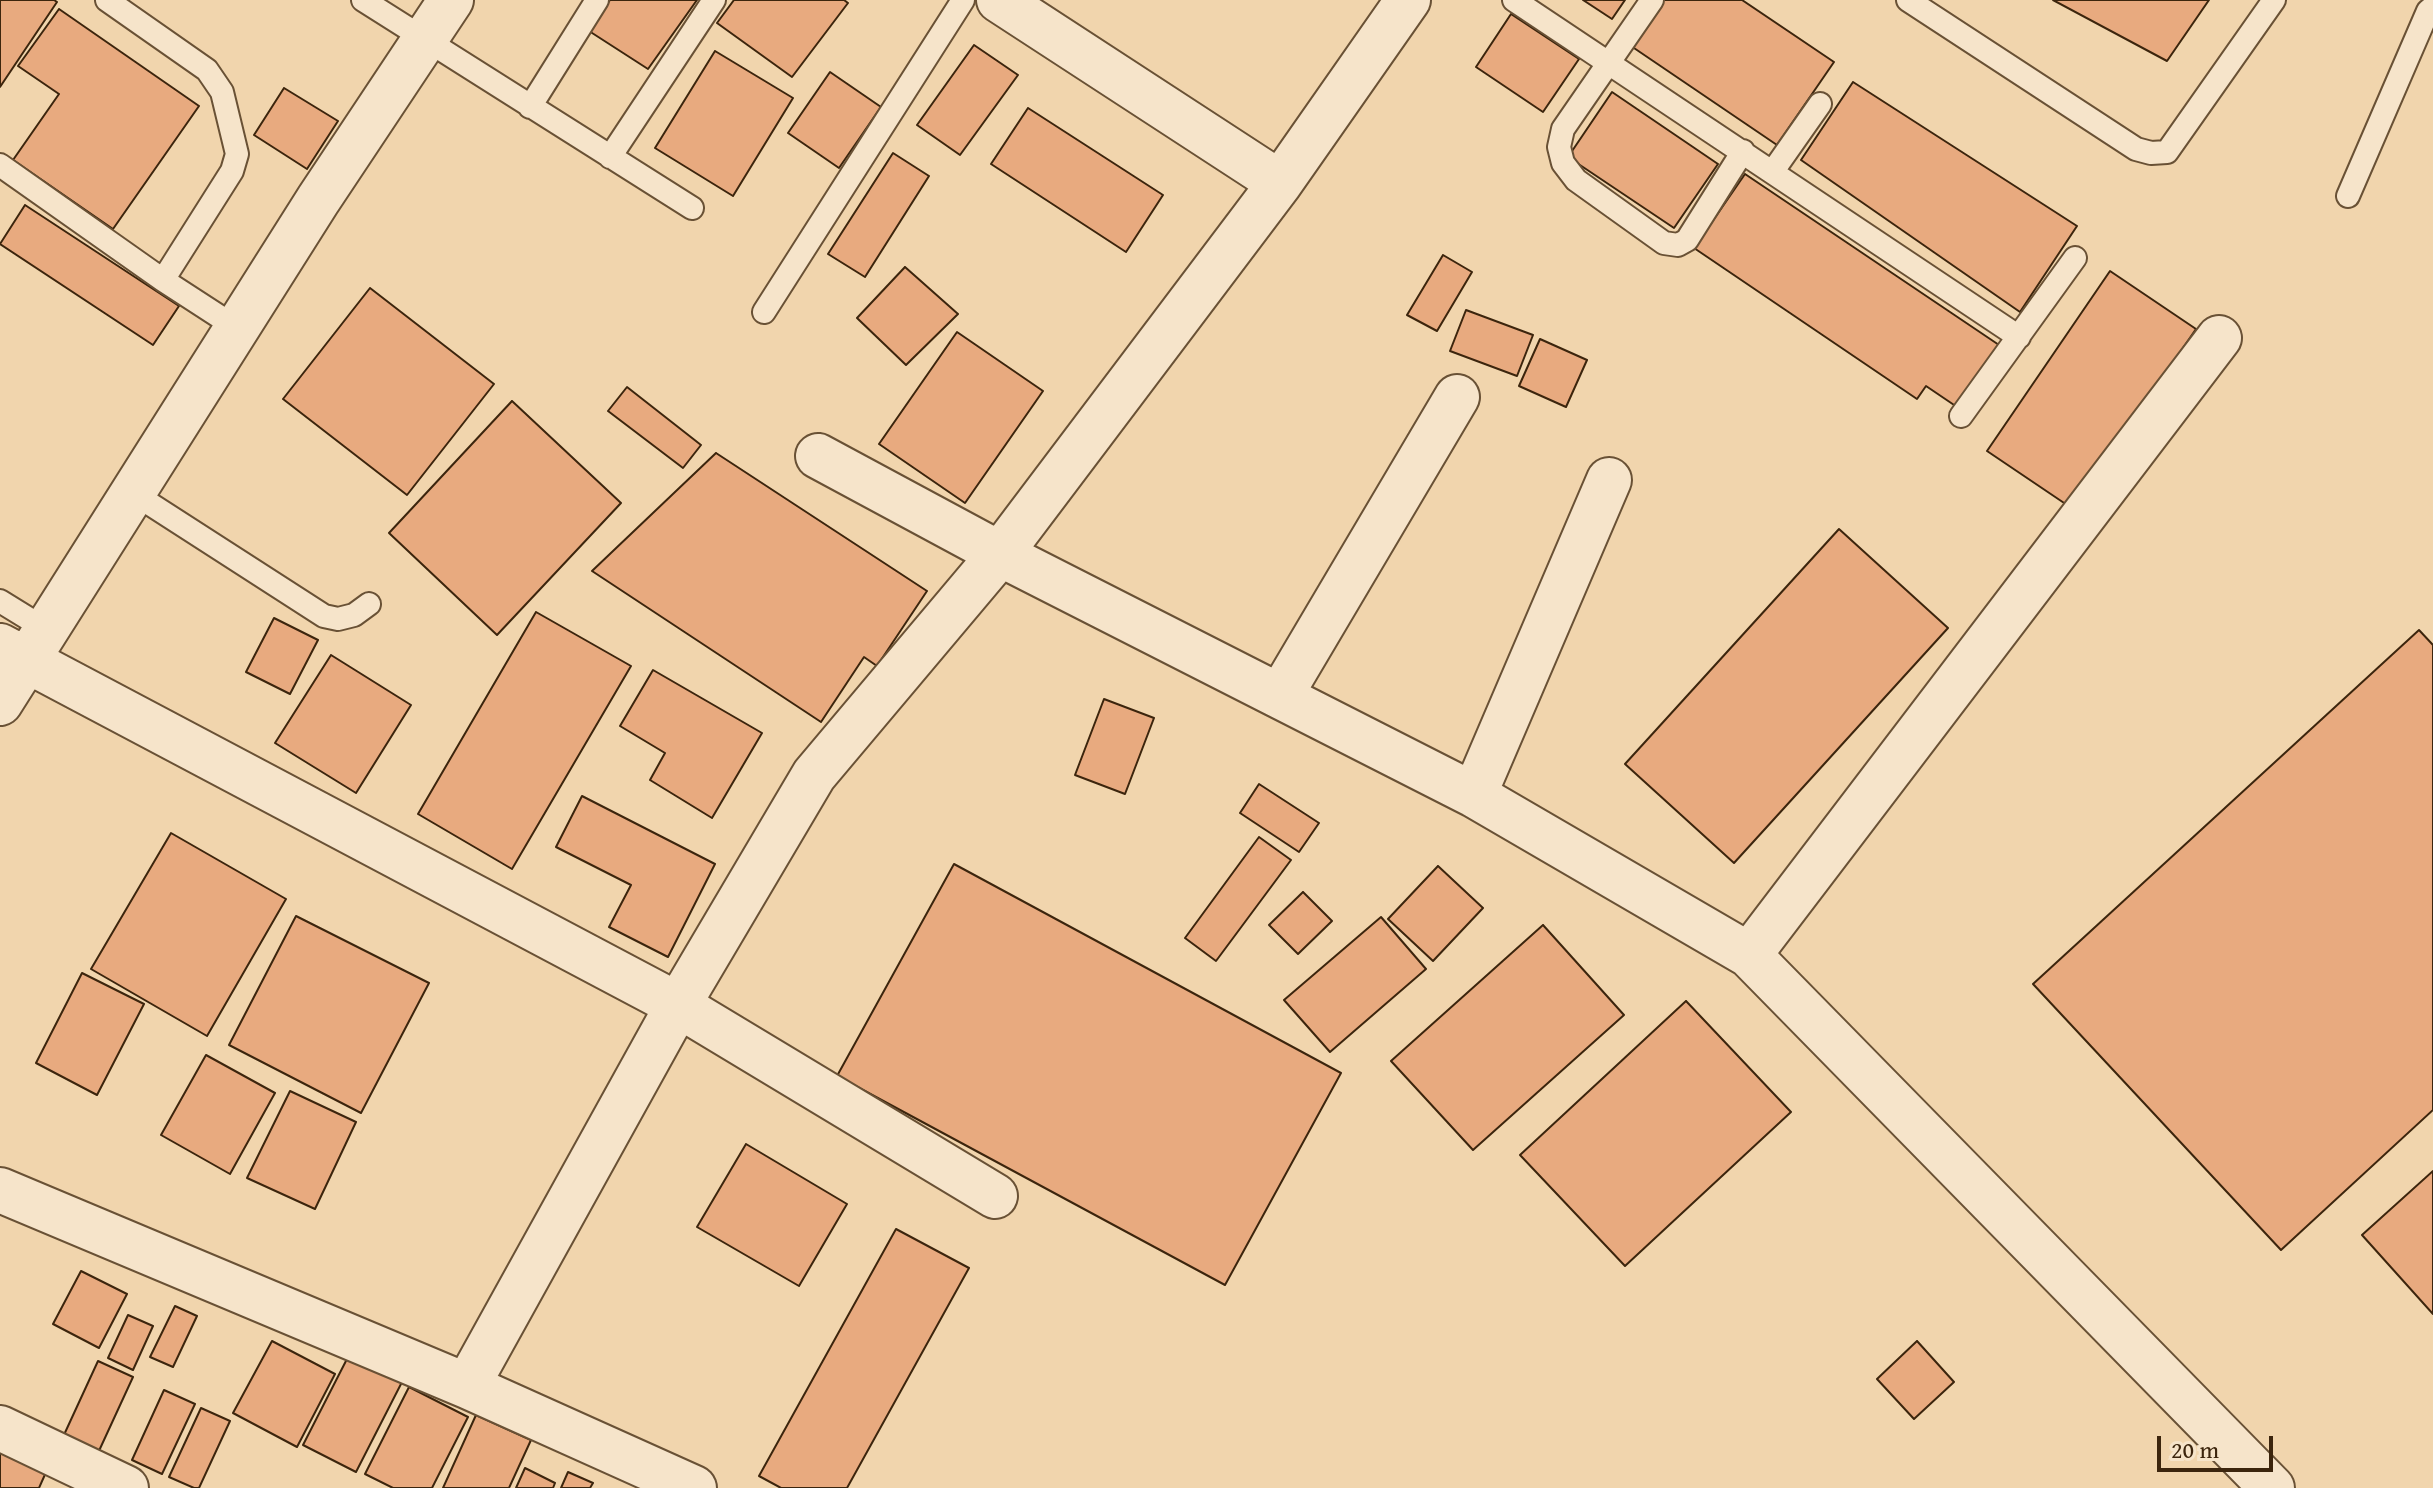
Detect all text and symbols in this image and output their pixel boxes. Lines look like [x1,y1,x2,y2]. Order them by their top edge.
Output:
scale bar [2161,1420,2277,1470]
text: 20 m [2171,1432,2219,1467]

